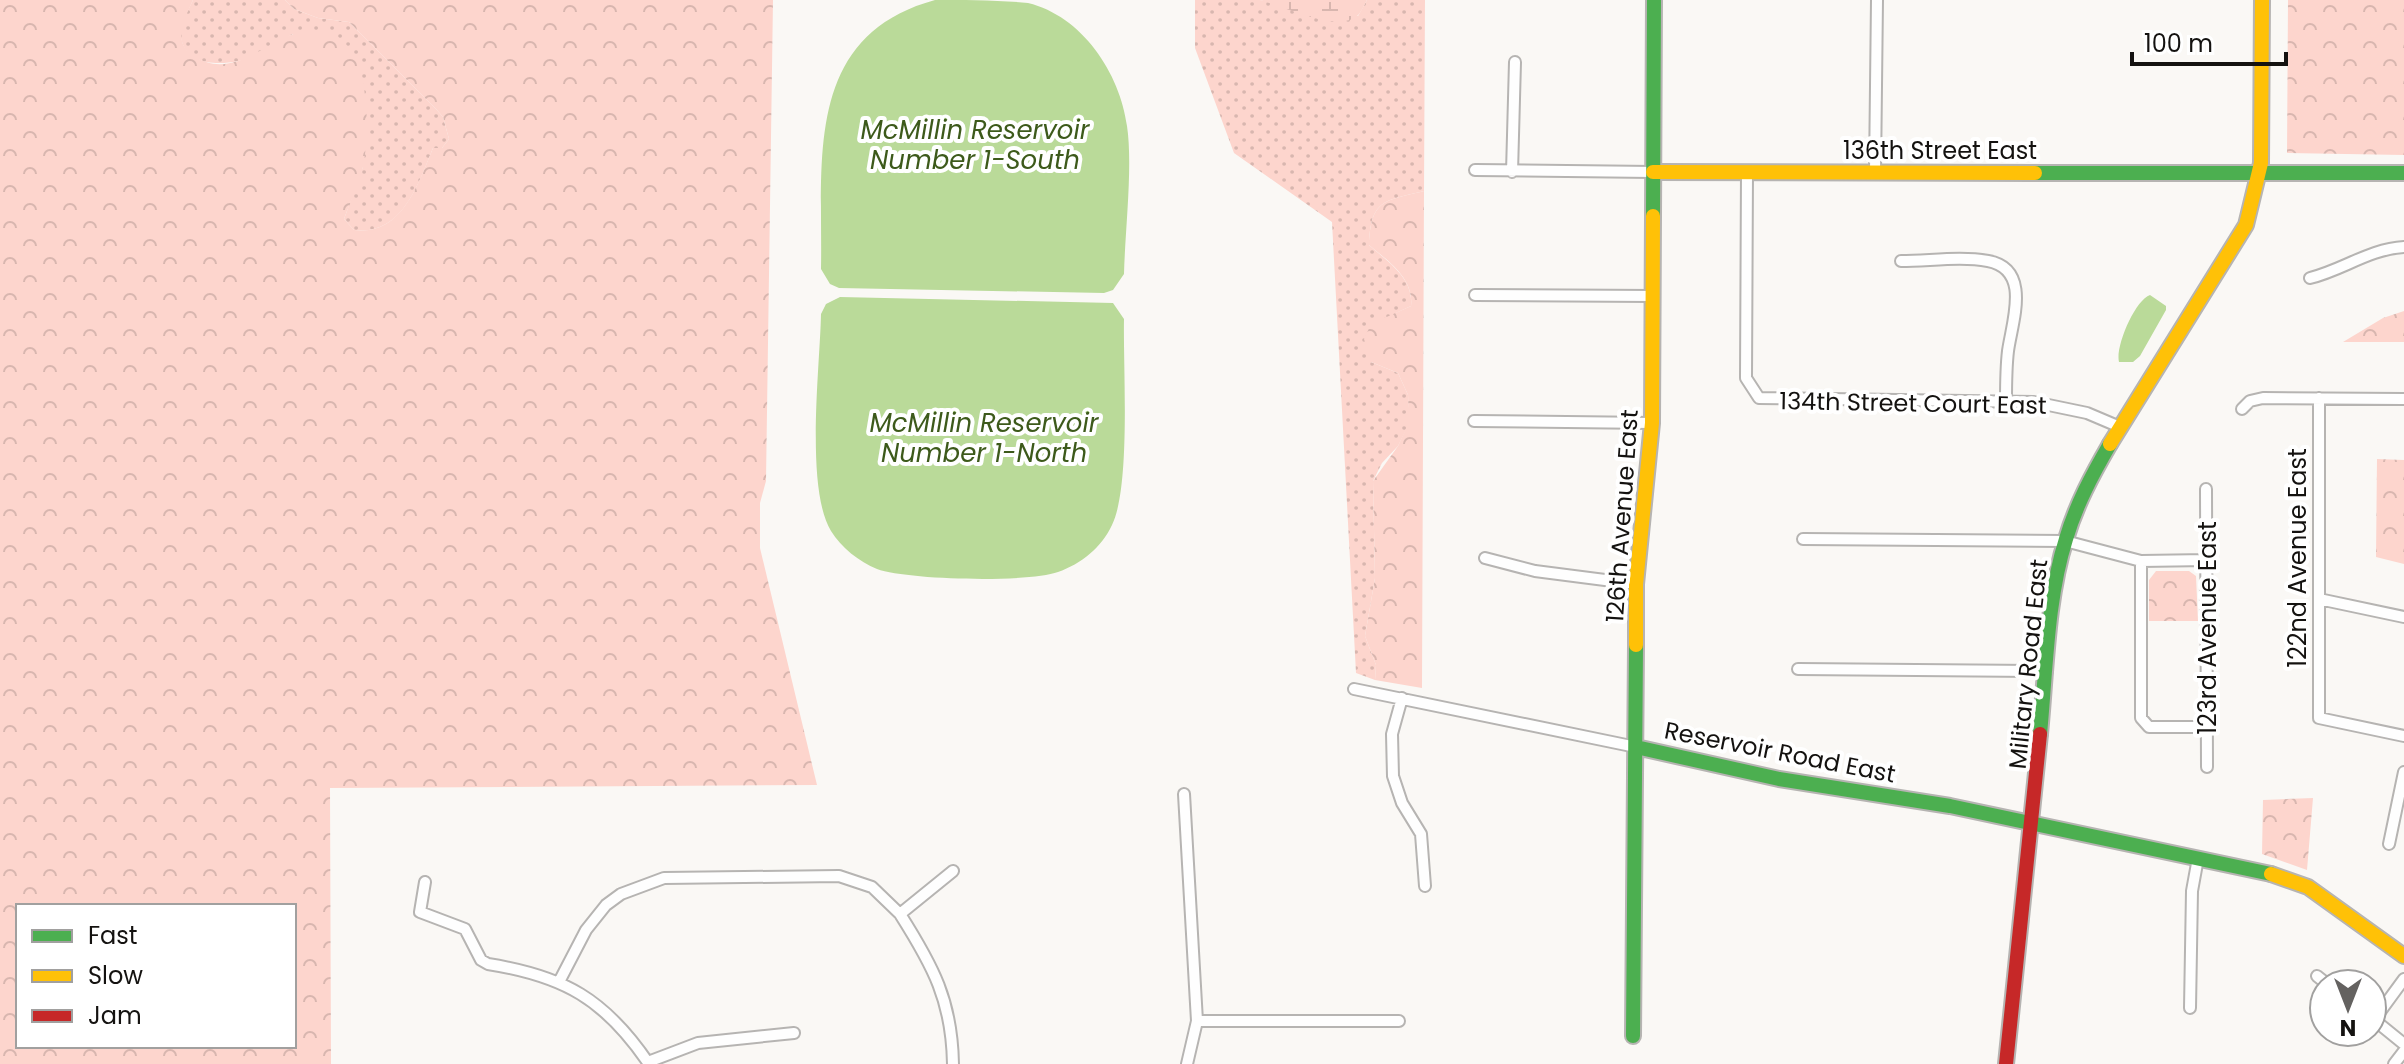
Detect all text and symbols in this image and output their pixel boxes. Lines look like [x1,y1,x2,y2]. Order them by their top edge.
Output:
scale bar [2132,16,2286,66]
text: 100 m [2144,27,2213,60]
water label: McMillin Reservoir Number 1-South [860,112,1091,178]
street label: 136th Street East [1843,134,2037,167]
street label: 134th Street Court East [1779,384,2047,422]
water label: McMillin Reservoir Number 1-North [869,405,1100,471]
street label: 126th Avenue East [1598,408,1646,624]
street label: 122nd Avenue East [2281,448,2314,668]
street label: 123rd Avenue East [2191,521,2224,735]
street label: Military Road East [2001,557,2055,771]
street label: Reservoir Road East [1662,713,1898,791]
legend [16,904,296,1048]
text: Fast [88,919,138,952]
text: Slow [88,959,143,992]
north arrow [2308,968,2388,1048]
text: Jam [88,999,142,1032]
text: N [2340,1012,2356,1043]

